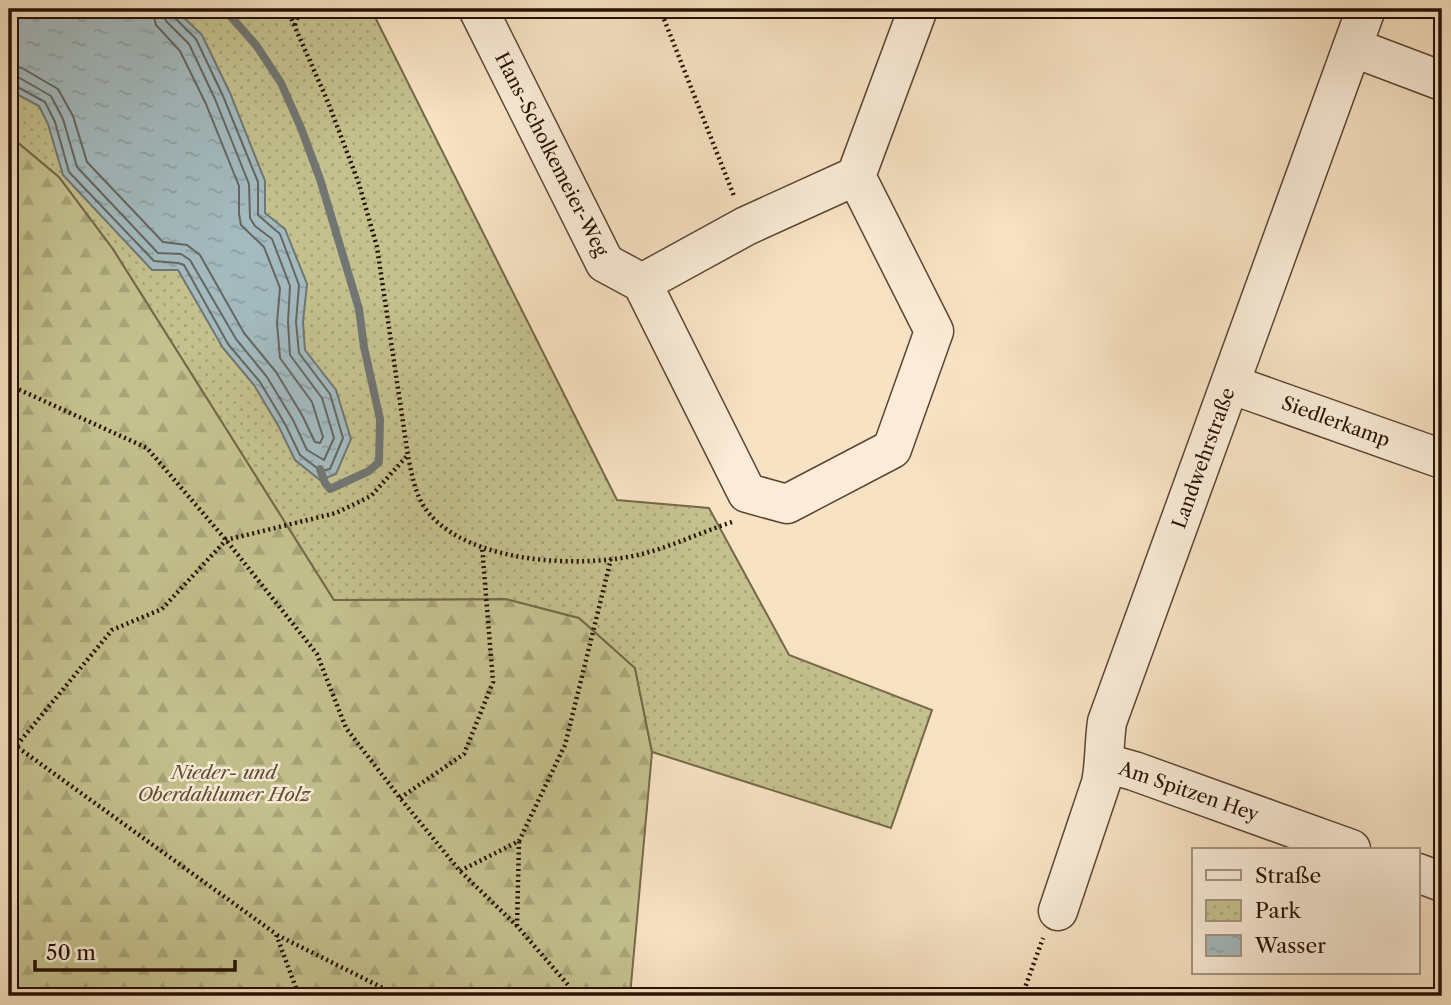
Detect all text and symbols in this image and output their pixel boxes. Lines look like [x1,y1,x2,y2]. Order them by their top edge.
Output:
street label: Hans-Scholkemeier-Weg [490,48,614,261]
street label: Landwehrstraße [1167,385,1240,532]
street label: Siedlerkamp [1278,391,1393,452]
street label: Am Spitzen Hey [1115,756,1262,826]
park label: Nieder- und Oberdahlumer Holz [137,761,313,806]
legend [1192,848,1420,974]
text: Straße [1255,863,1321,888]
text: Park [1255,898,1301,923]
scale bar [35,928,234,972]
text: Wasser [1254,933,1326,958]
text: 50 m [46,940,96,965]

